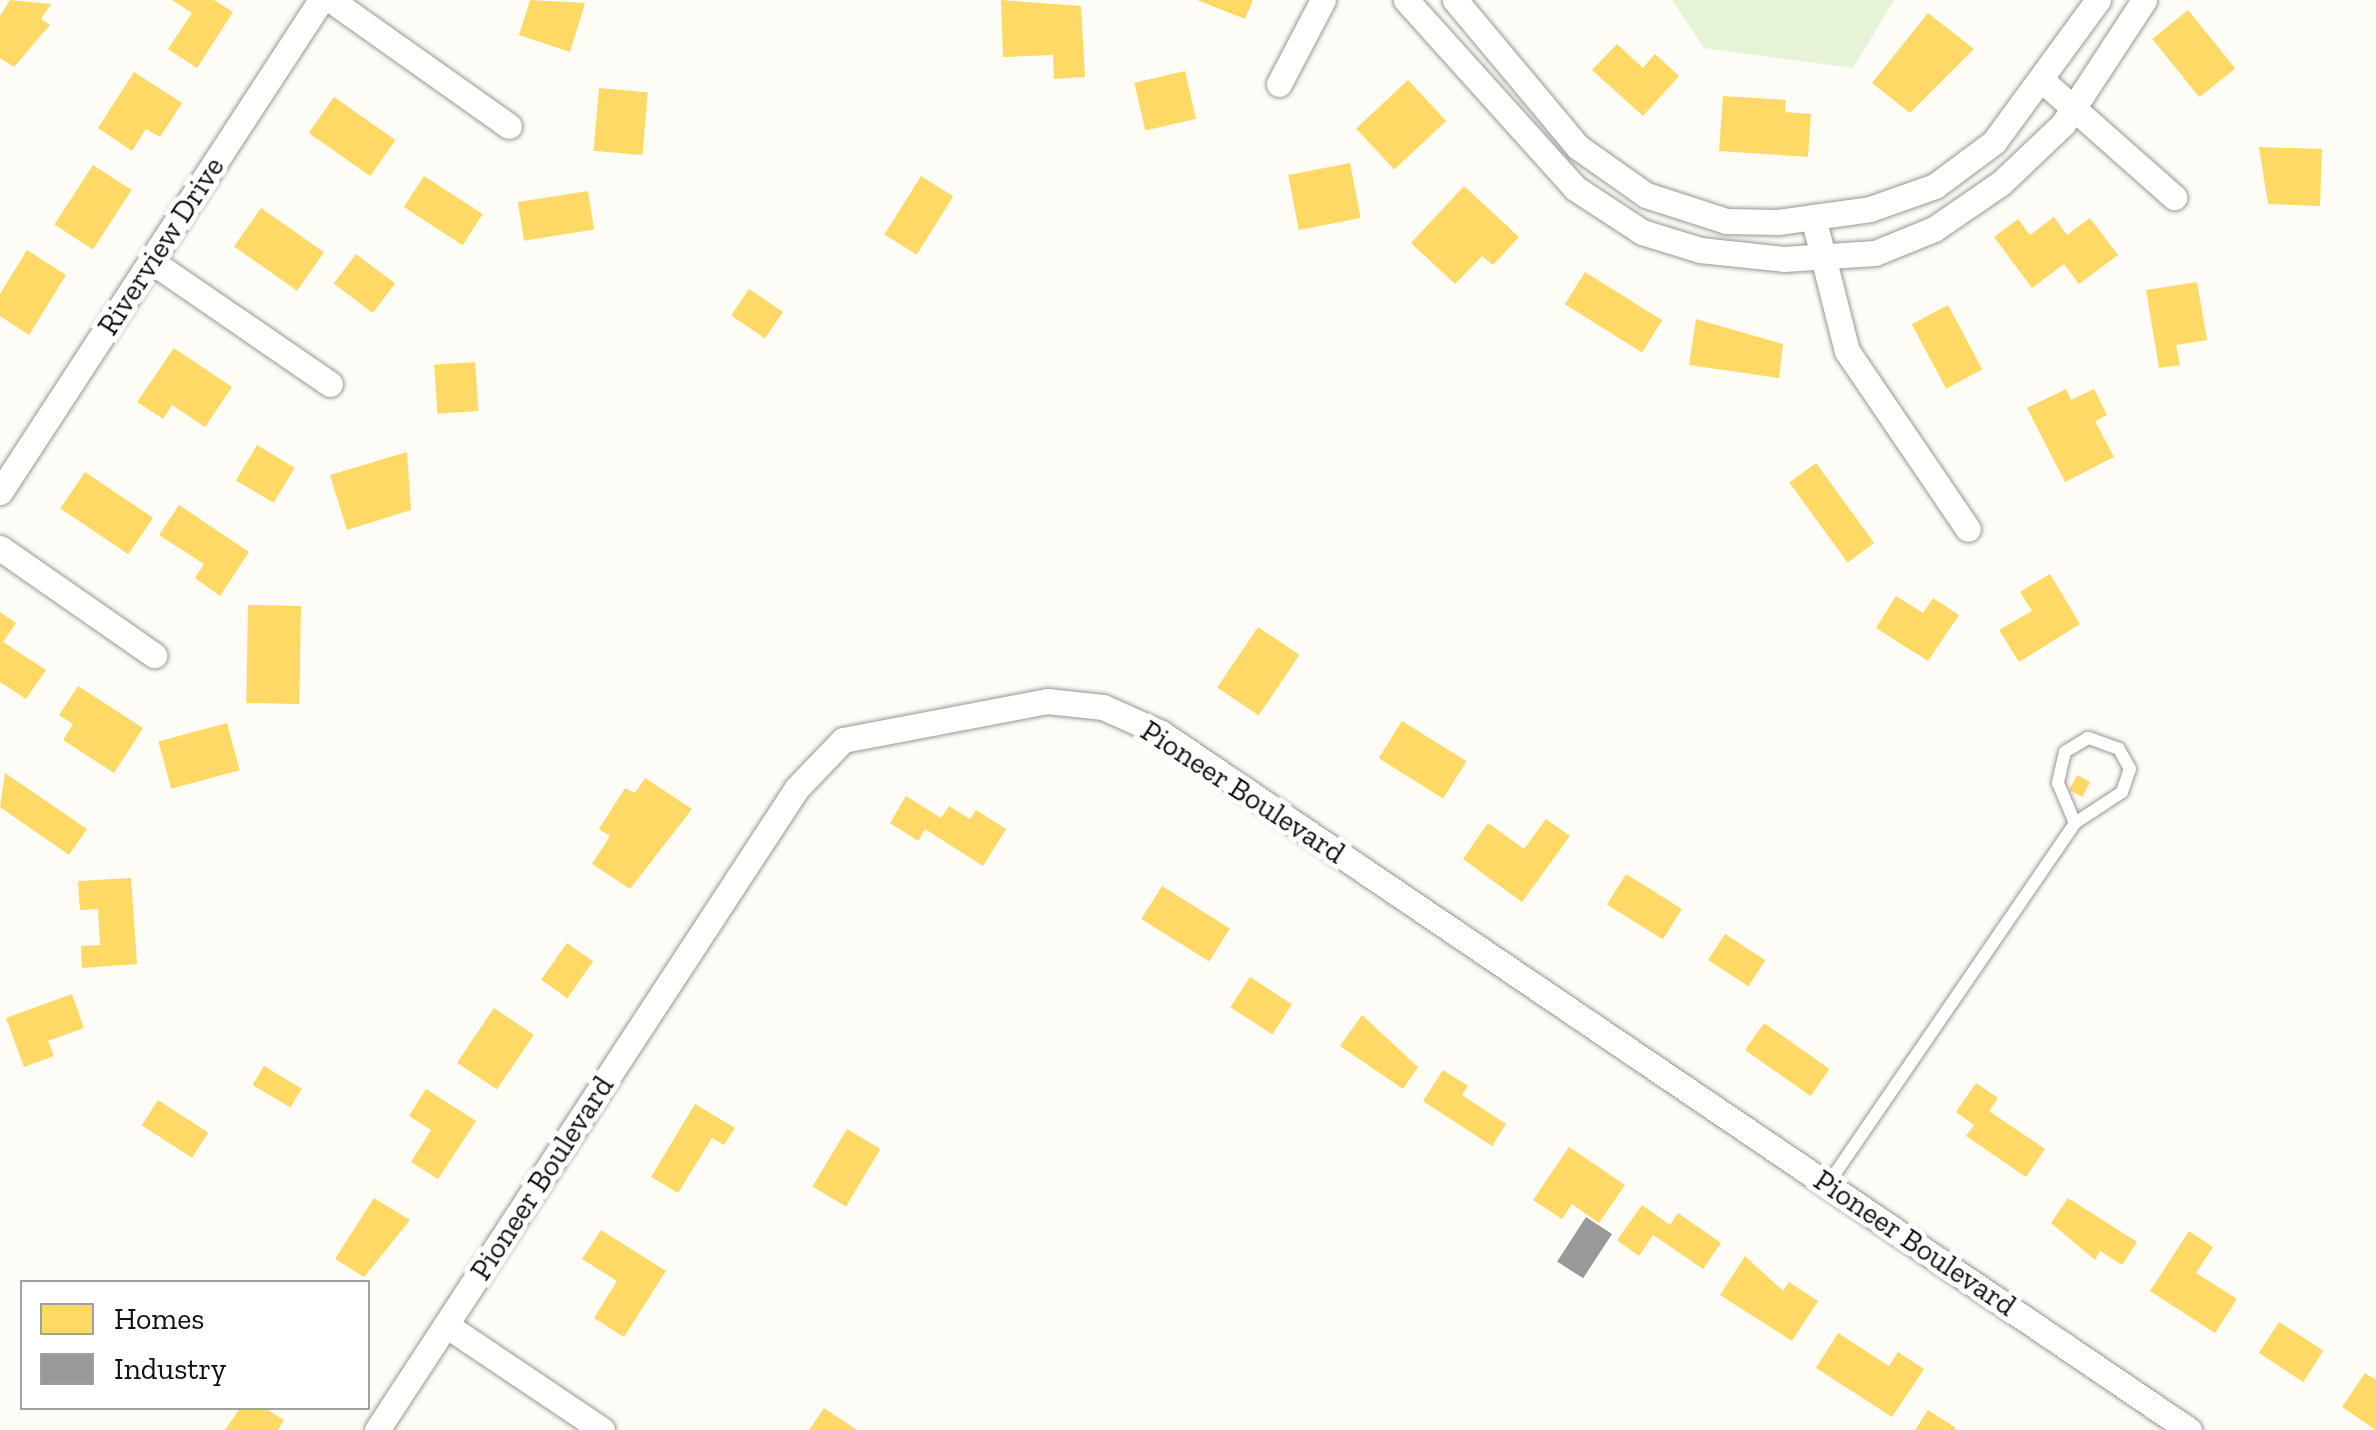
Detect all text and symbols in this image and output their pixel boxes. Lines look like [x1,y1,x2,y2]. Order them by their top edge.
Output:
street label: Riverview Drive [90,150,232,342]
street label: Pioneer Boulevard [1134,712,1352,872]
street label: Pioneer Boulevard [462,1069,622,1287]
street label: Pioneer Boulevard [1807,1162,2023,1324]
legend [20,1280,370,1410]
text: Homes [114,1301,204,1337]
text: Industry [114,1351,226,1387]

